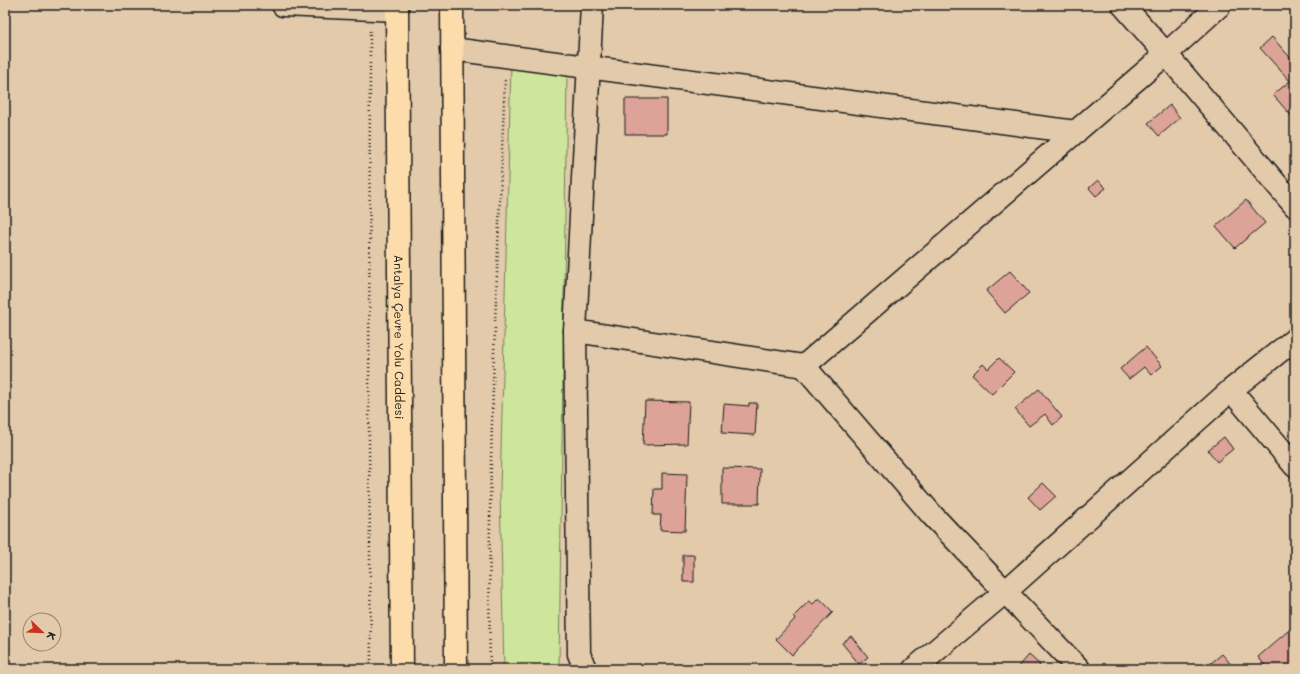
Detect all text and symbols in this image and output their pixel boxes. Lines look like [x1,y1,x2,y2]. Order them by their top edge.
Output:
street label: Antalya Çevre Yolu Caddesi [391,255,408,419]
north arrow [22,612,62,652]
text: K [43,630,60,642]

